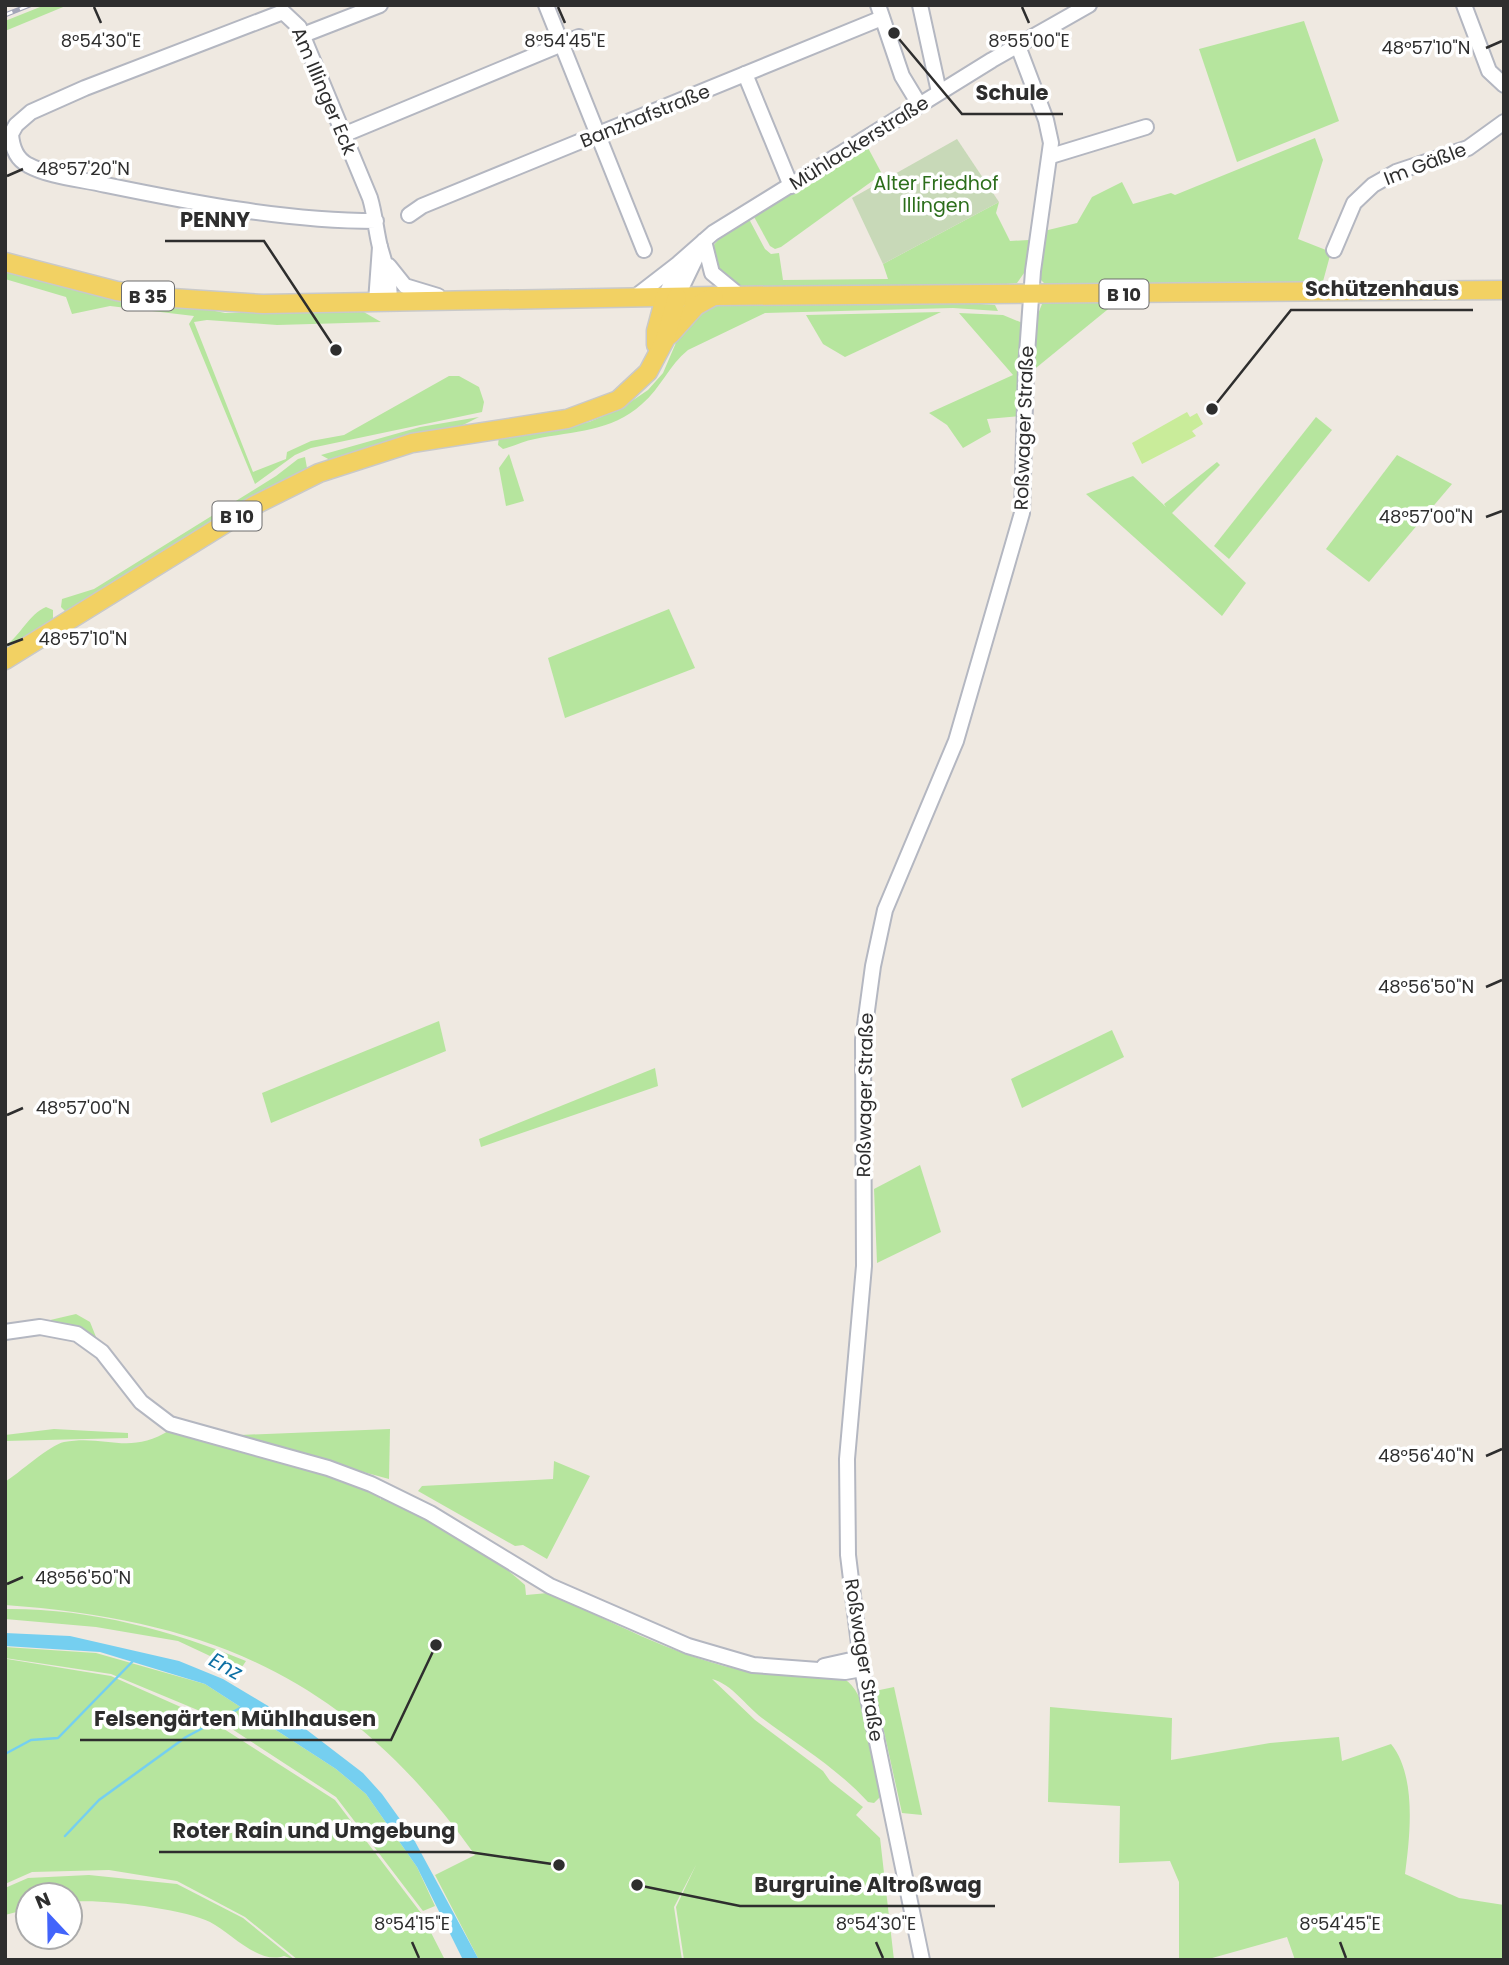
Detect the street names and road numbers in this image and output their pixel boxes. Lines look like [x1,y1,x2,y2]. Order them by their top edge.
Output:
street label: Am Illinger Eck [285,23,363,159]
street label: Banzhafstraße [576,78,714,154]
street label: Mühlackerstraße [784,89,934,197]
street label: Im Gäßle [1380,136,1470,192]
road number: B 10 [1100,280,1148,308]
road number: B 35 [122,282,174,310]
street label: Roßwager Straße [1008,345,1040,511]
road number: B 10 [212,502,262,530]
street label: Roßwager Straße [850,1012,880,1178]
street label: Roßwager Straße [838,1577,890,1743]

